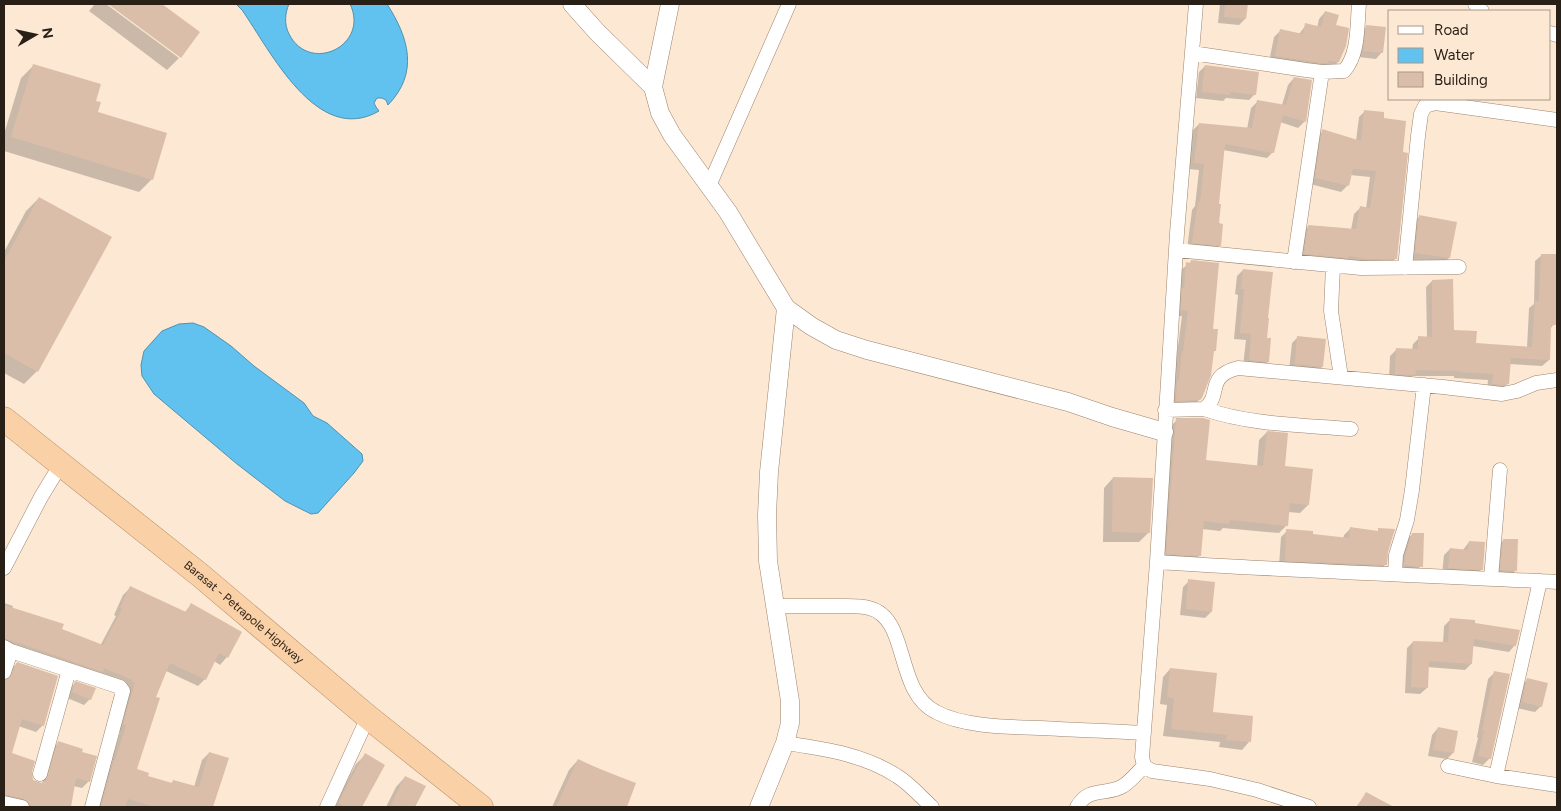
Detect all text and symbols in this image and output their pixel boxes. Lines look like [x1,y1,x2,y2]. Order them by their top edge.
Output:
north arrow [10,10,60,60]
legend [1388,10,1551,100]
text: Road [1434,21,1469,39]
text: N [38,26,57,40]
text: Water [1434,46,1474,64]
text: Building [1434,71,1488,89]
street label: Barasat - Petrapole Highway [181,558,307,667]

